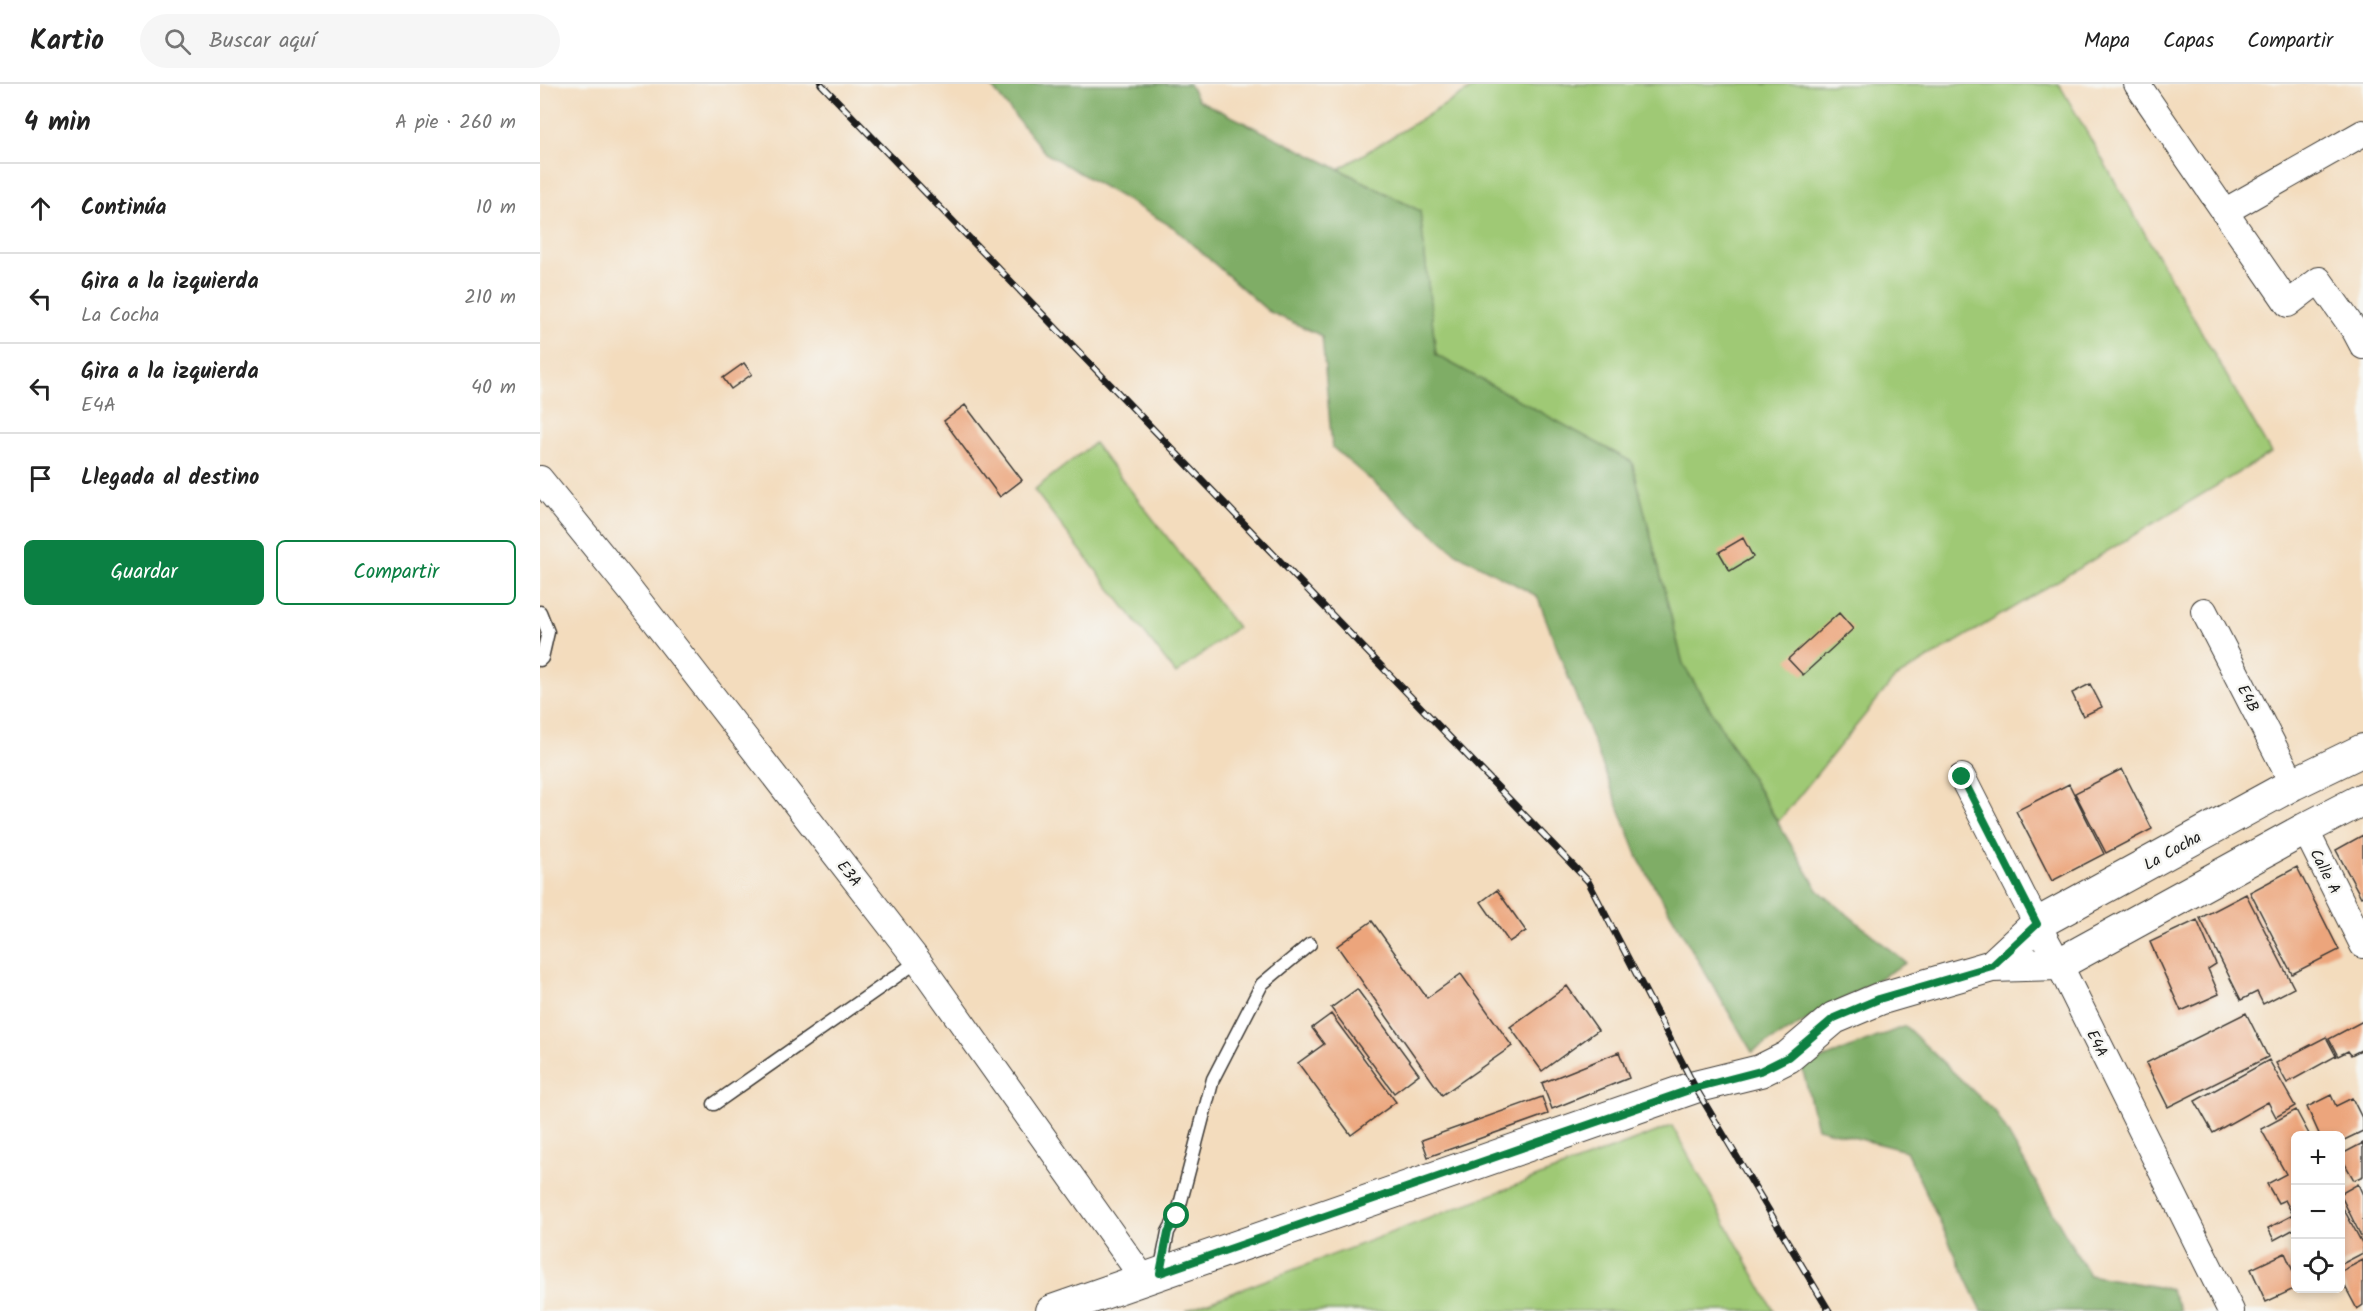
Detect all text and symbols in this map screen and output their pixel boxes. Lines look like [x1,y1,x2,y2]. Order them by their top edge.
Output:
search box [140,14,560,68]
text: Kartio [30,19,104,64]
text: Buscar aquí [209,24,316,59]
icon: search [161,25,194,58]
text: Mapa [2084,25,2130,58]
text: Capas [2163,25,2214,58]
text: Compartir [2247,25,2333,58]
text: 4 min [24,102,91,144]
text: A pie · 260 m [395,107,516,139]
text: Continúa [81,191,166,226]
icon: ahead [24,192,57,225]
text: 10 m [476,192,516,224]
text: Gira a la izquierda [81,265,259,300]
icon: left [24,282,57,315]
text: 210 m [464,282,516,314]
text: La Cocha [81,300,159,332]
text: Gira a la izquierda [81,355,259,390]
icon: left [24,372,57,405]
text: 40 m [471,372,516,404]
text: E4A [81,390,116,422]
text: Llegada al destino [81,461,259,496]
icon: arrive [24,462,57,495]
button: Guardar [24,540,264,605]
button: Compartir [276,540,516,605]
street label: E4B [2230,680,2265,717]
route end [1948,763,1974,789]
street label: La Cocha [2139,825,2206,877]
street label: Calle A [2303,844,2347,899]
street label: E3A [830,855,868,893]
street label: E4A [2079,1026,2114,1062]
map controls [2291,1131,2345,1293]
button: + [2291,1131,2345,1185]
button: − [2291,1185,2345,1239]
route start [1163,1202,1189,1228]
button: locate [2291,1239,2345,1293]

